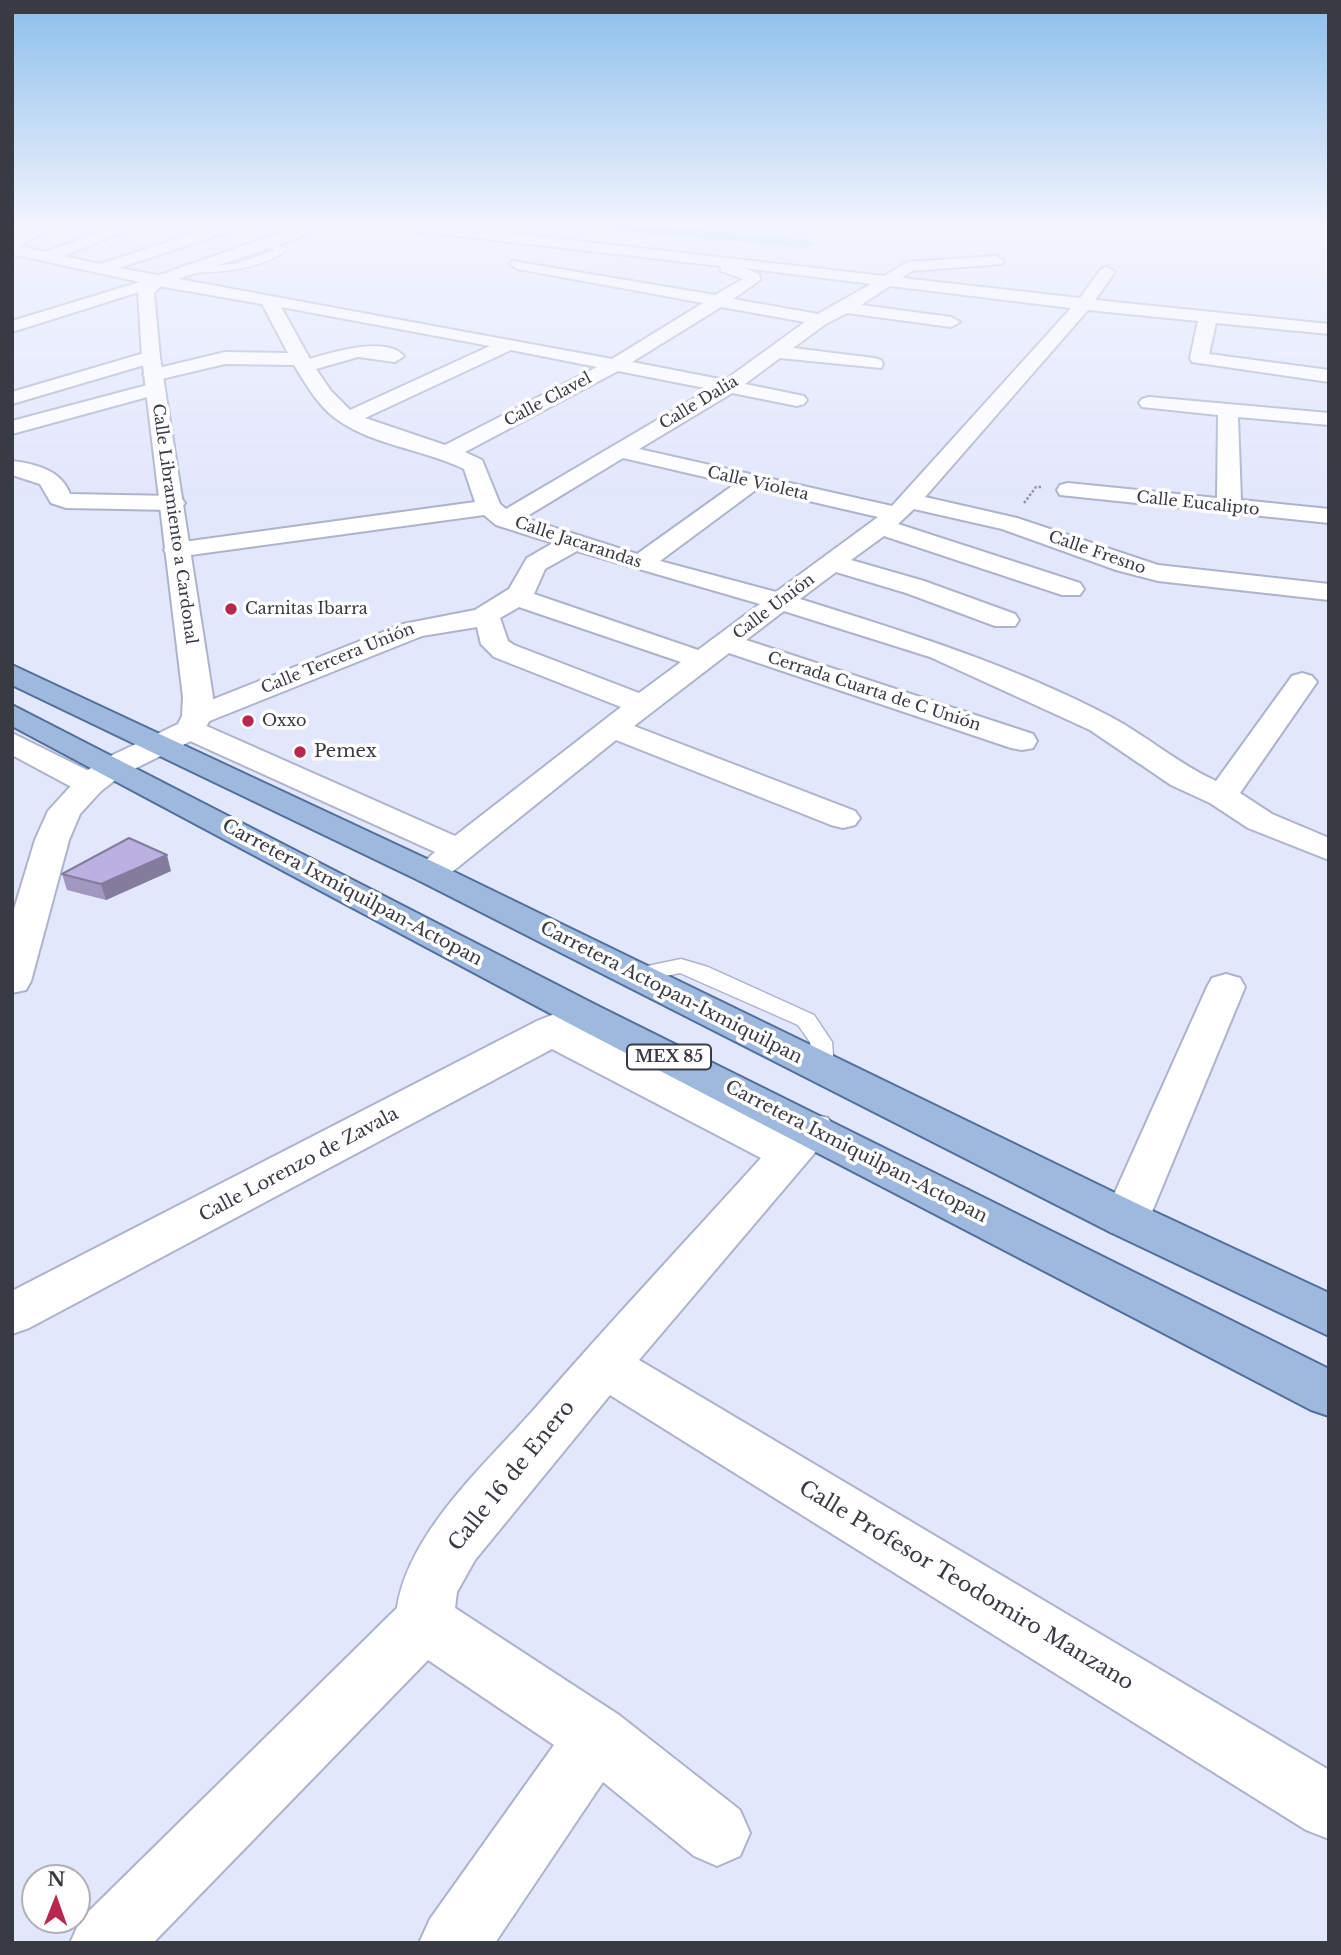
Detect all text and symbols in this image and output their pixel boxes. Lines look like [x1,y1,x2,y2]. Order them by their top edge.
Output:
street label: Calle Clavel [501,369,595,431]
street label: Calle Dalia [656,372,742,434]
street label: Calle Libramiento a Cardonal [148,402,200,646]
street label: Calle Violeta [705,463,811,505]
street label: Calle Eucalipto [1136,488,1260,520]
street label: Calle Jacarandas [512,513,644,573]
street label: Calle Fresno [1046,527,1148,579]
street label: Calle Unión [729,570,819,644]
place label: Carnitas Ibarra [245,599,368,619]
marker: Carnitas Ibarra [223,601,239,617]
street label: Calle Tercera Unión [259,619,417,699]
street label: Cerrada Cuarta de C Unión [765,648,983,736]
place label: Oxxo [262,711,306,731]
marker: Oxxo [240,713,256,729]
place label: Pemex [314,741,377,763]
marker: Pemex [292,744,308,760]
street label: Carretera Ixmiquilpan-Actopan [218,815,486,971]
street label: Carretera Actopan-Ixmiquilpan [536,917,806,1069]
road number: MEX 85 [627,1044,711,1070]
street label: Carretera Ixmiquilpan-Actopan [721,1076,991,1228]
street label: Calle Lorenzo de Zavala [196,1103,402,1227]
street label: Calle 16 de Enero [443,1396,581,1556]
street label: Calle Profesor Teodomiro Manzano [794,1476,1138,1696]
north arrow [21,1864,91,1934]
text: N [47,1868,65,1891]

